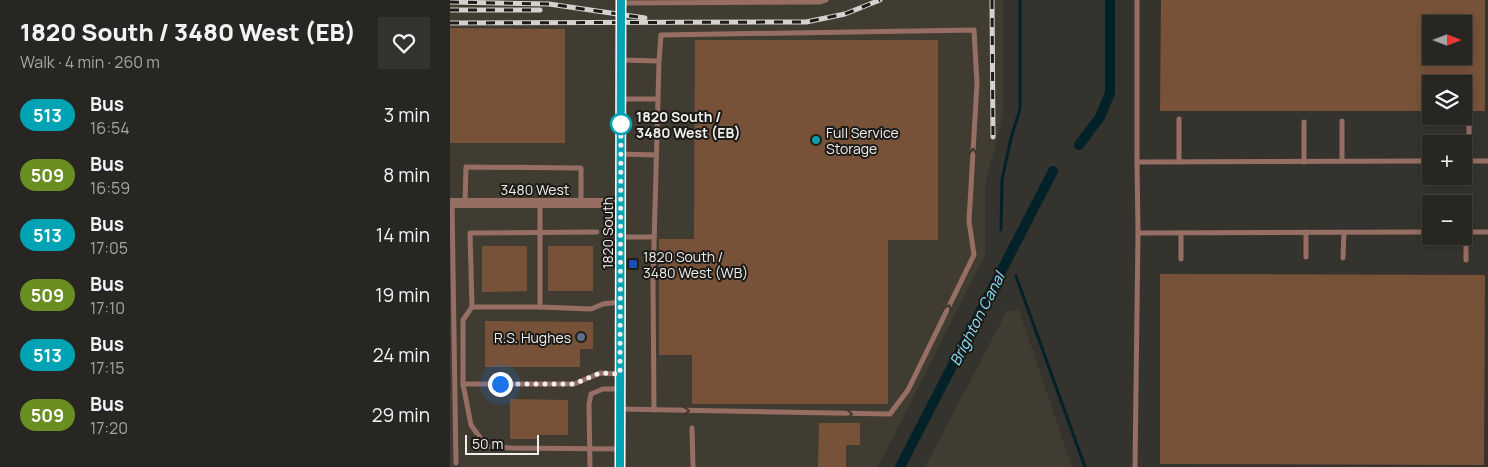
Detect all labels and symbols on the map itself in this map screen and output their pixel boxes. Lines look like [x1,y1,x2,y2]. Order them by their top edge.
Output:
north arrow [1422,15,1472,65]
place label: 1820 South / 3480 West (EB) [636,107,741,142]
marker: 1820 South / 3480 West (EB) [610,113,632,135]
place label: Full Service Storage [826,123,899,158]
marker: Full Service Storage [810,134,822,146]
one-way arrow [968,148,979,156]
street label: 3480 West [501,180,570,199]
street label: 1820 South [598,197,617,269]
place label: 1820 South / 3480 West (WB) [643,247,748,282]
marker: 1820 South / 3480 West (WB) [627,258,639,270]
water label: Brighton Canal [944,266,1011,369]
one-way arrow [942,304,952,313]
place label: R.S. Hughes [494,328,571,347]
marker: R.S. Hughes [575,331,587,343]
your location [488,372,513,397]
one-way arrow [683,406,691,416]
one-way arrow [845,408,853,419]
scale bar [465,432,539,455]

